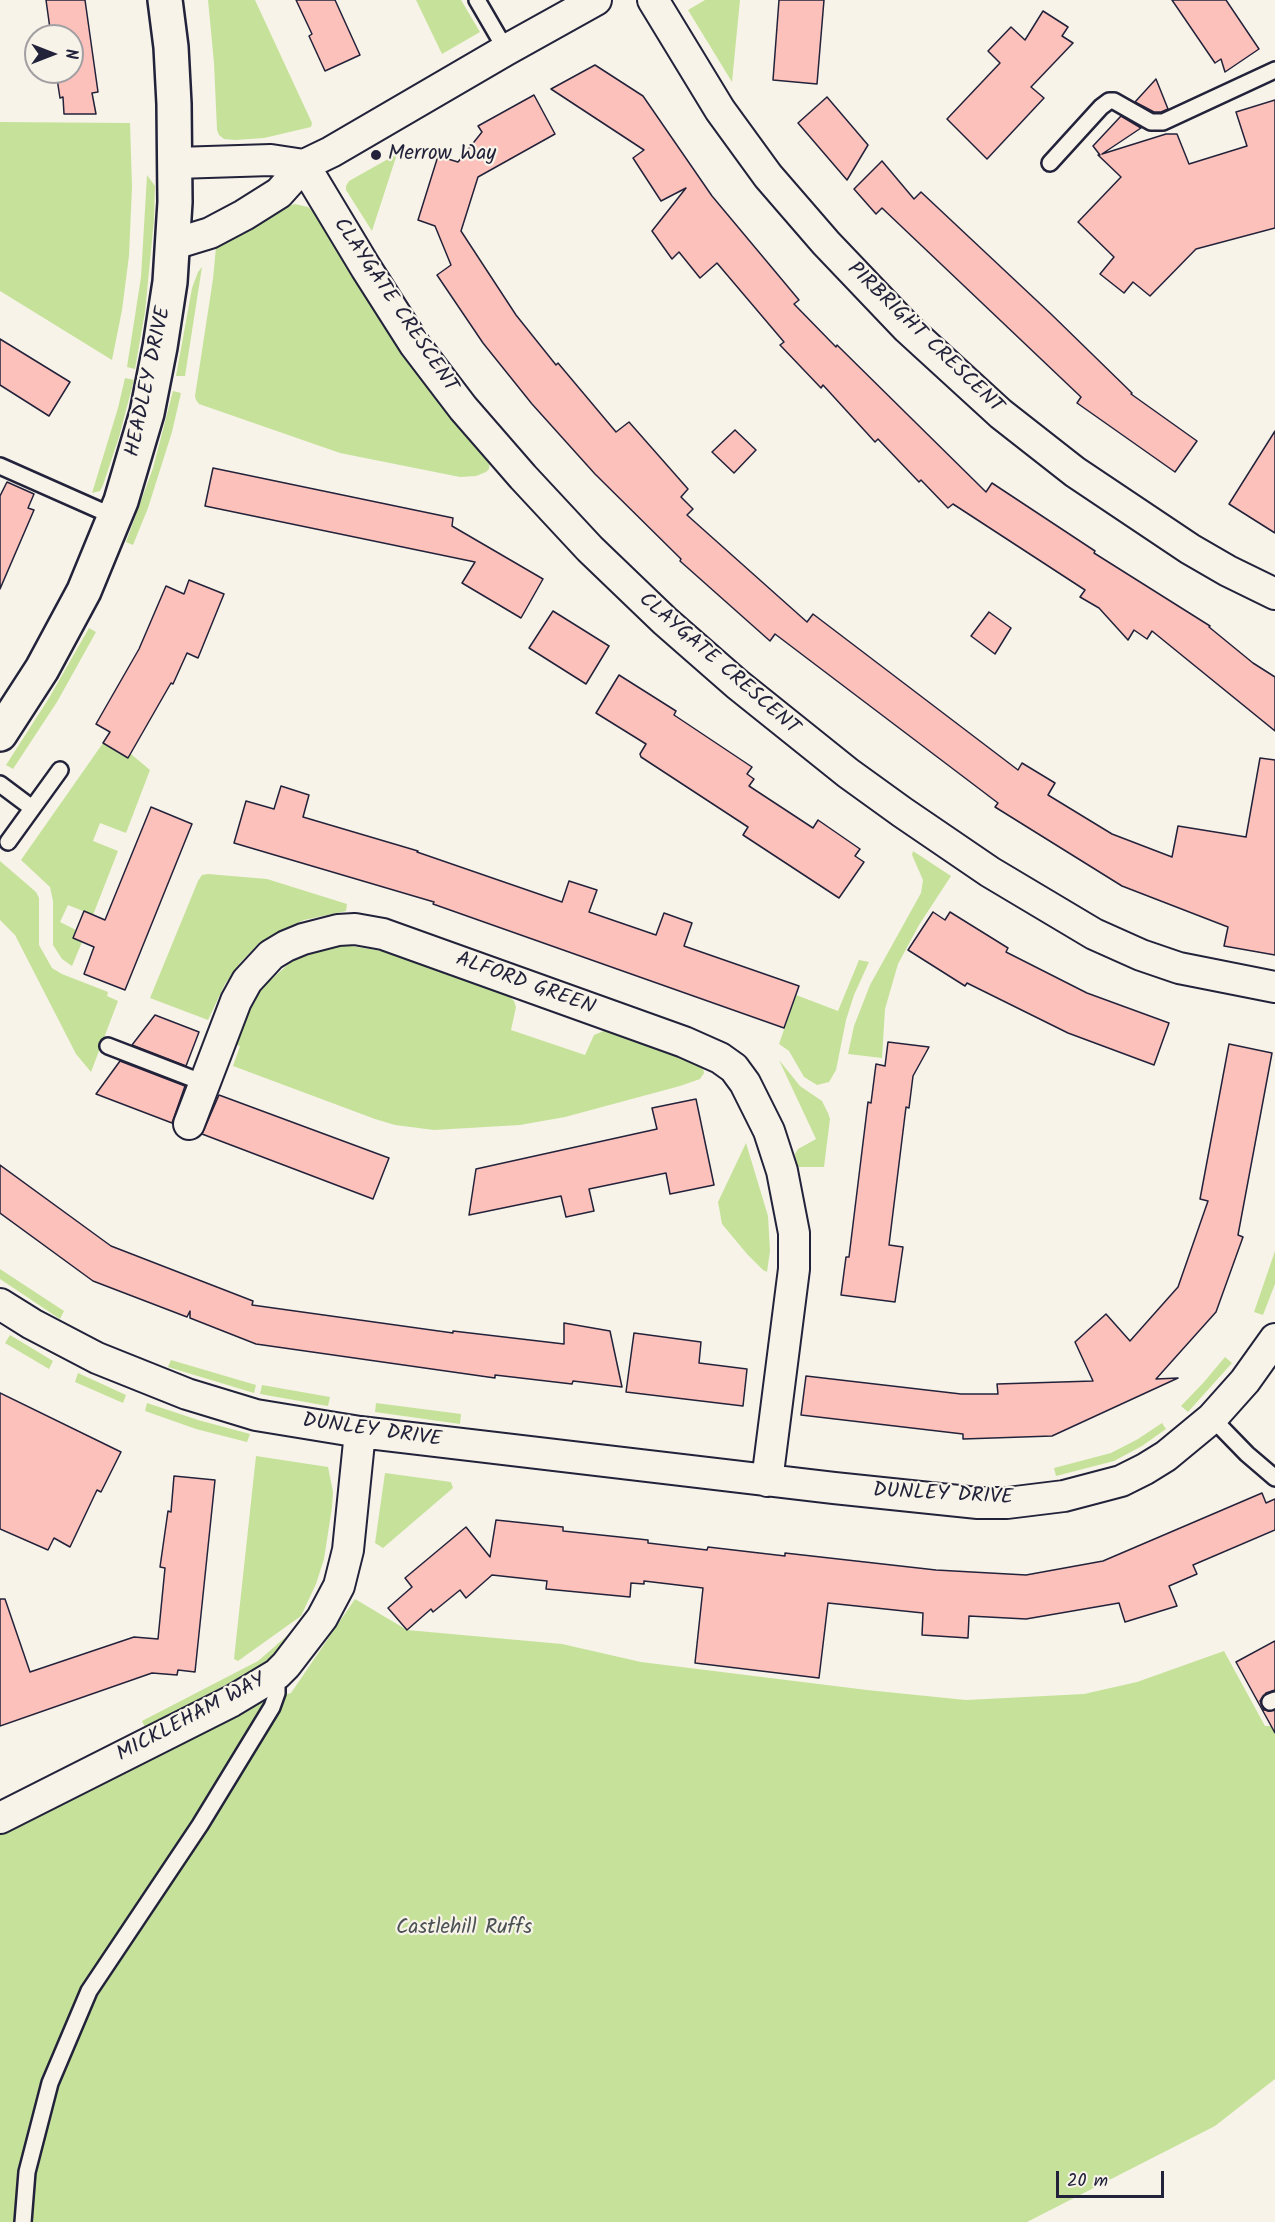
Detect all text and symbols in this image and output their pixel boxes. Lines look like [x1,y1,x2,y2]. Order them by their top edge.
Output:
north arrow [24,24,84,84]
text: N [58,49,83,59]
place label: Merrow Way [388,142,496,168]
marker: Merrow Way [369,148,383,162]
street label: CLAYGATE CRESCENT [326,214,462,398]
street label: PIRBRIGHT CRESCENT [841,258,1007,420]
street label: HEADLEY DRIVE [122,305,178,459]
street label: CLAYGATE CRESCENT [632,588,804,742]
street label: ALFORD GREEN [452,948,598,1022]
street label: DUNLEY DRIVE [301,1410,443,1454]
street label: DUNLEY DRIVE [872,1480,1014,1512]
street label: MICKLEHAM WAY [113,1669,271,1769]
park label: Castlehill Ruffs [396,1916,532,1942]
scale bar [1059,2159,1167,2197]
text: 20 m [1067,2167,1108,2196]

